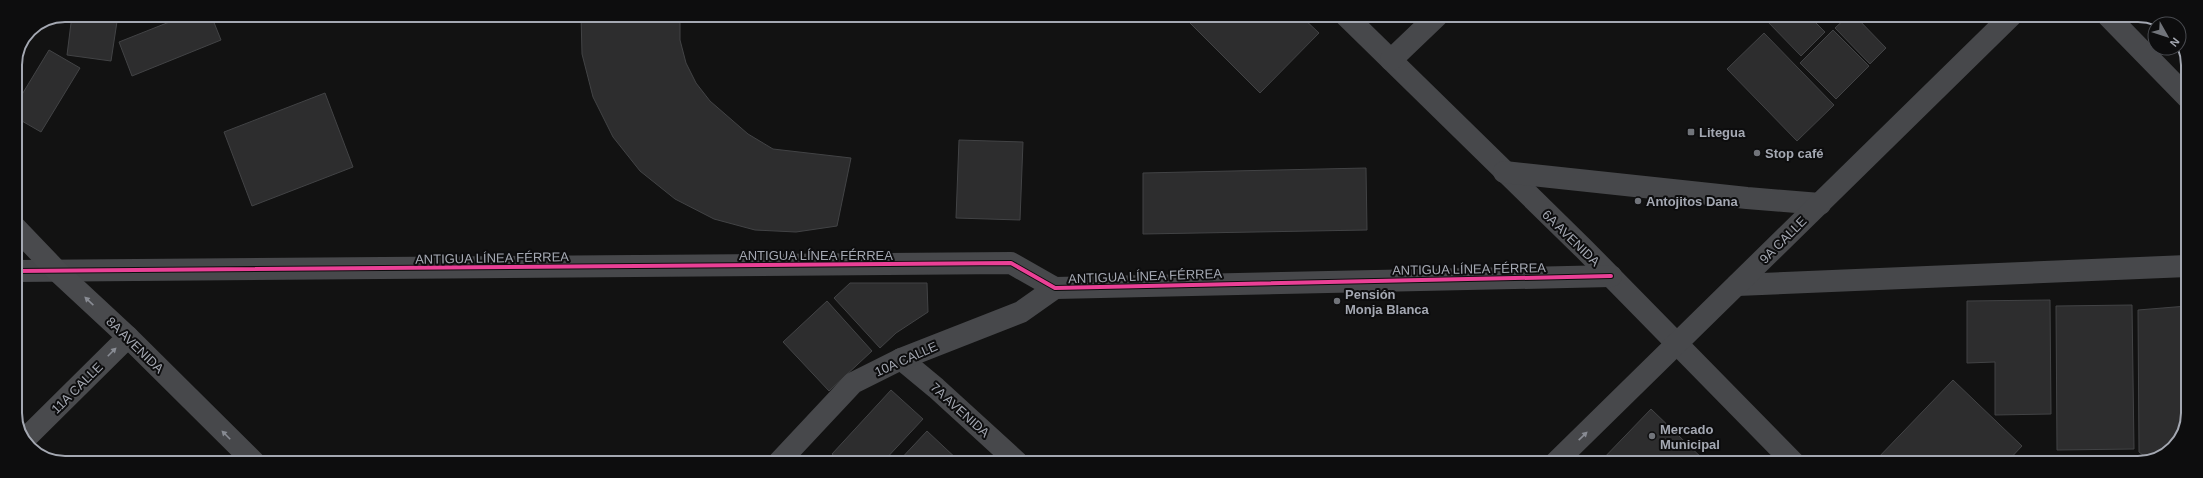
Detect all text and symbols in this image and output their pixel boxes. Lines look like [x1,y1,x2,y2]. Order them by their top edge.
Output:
north arrow [2147,16,2187,56]
text: N [2168,35,2182,49]
place label: Litegua [1699,125,1746,140]
marker: Litegua [1686,127,1696,137]
place label: Stop café [1765,146,1824,161]
marker: Stop café [1752,148,1762,158]
place label: Antojitos Dana [1646,194,1738,209]
marker: Antojitos Dana [1633,196,1643,206]
street label: 6A AVENIDA [1539,207,1603,269]
street label: 9A CALLE [1756,213,1810,267]
street label: ANTIGUA LÍNEA FÉRREA [739,248,893,263]
street label: ANTIGUA LÍNEA FÉRREA [415,249,569,267]
street label: ANTIGUA LÍNEA FÉRREA [1392,260,1546,278]
street label: ANTIGUA LÍNEA FÉRREA [1068,266,1222,286]
place label: Pensión Monja Blanca [1345,287,1430,317]
marker: Pensión Monja Blanca [1332,296,1342,306]
one-way arrow [84,297,93,306]
street label: 8A AVENIDA [103,314,167,376]
street label: 10A CALLE [872,338,940,380]
one-way arrow [107,347,117,357]
street label: 11A CALLE [48,359,106,417]
street label: 7A AVENIDA [927,380,993,441]
place label: Mercado Municipal [1660,422,1720,452]
one-way arrow [221,430,231,440]
one-way arrow [1578,431,1588,440]
marker: Mercado Municipal [1647,431,1657,441]

